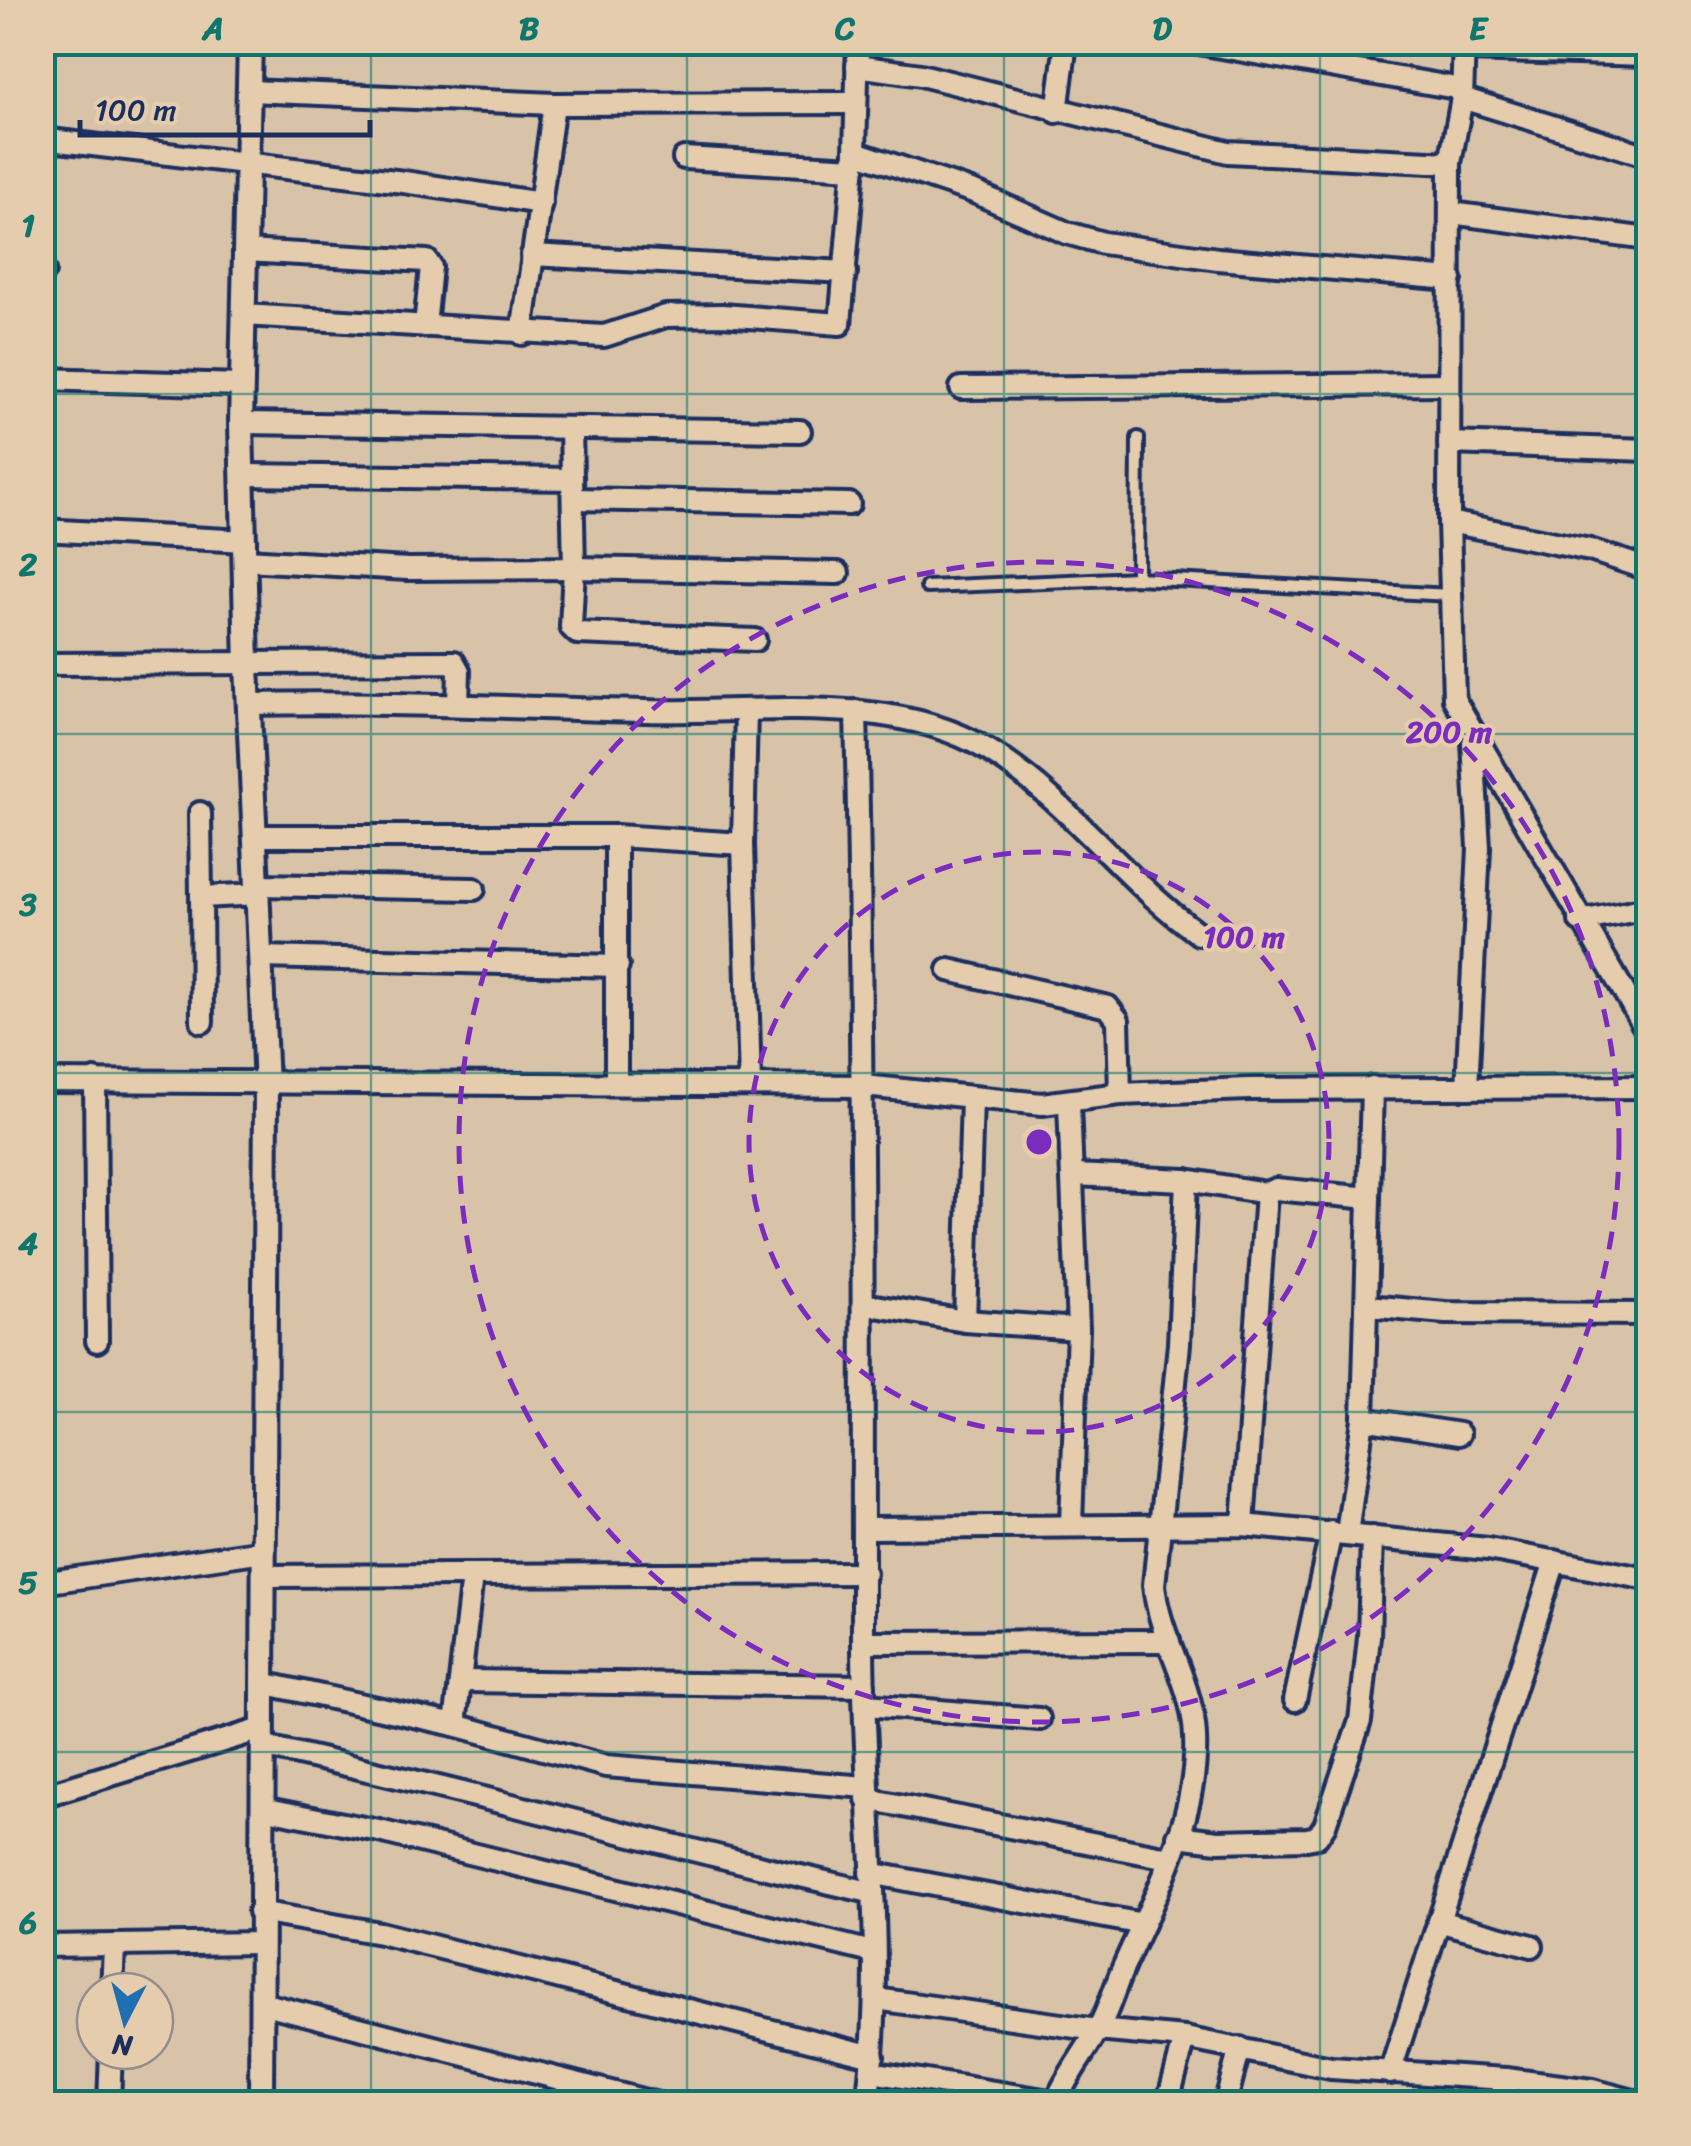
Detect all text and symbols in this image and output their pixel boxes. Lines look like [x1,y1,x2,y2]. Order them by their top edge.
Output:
text: A [201,0,224,57]
text: B [519,0,539,57]
text: C [834,0,856,57]
text: D [1152,0,1172,57]
text: E [1469,0,1489,57]
scale bar [80,75,370,137]
text: 100 m [95,83,177,137]
text: 1 [21,197,35,254]
text: 2 [19,536,38,593]
text: 200 m [1406,705,1492,759]
text: 3 [18,876,37,933]
text: 100 m [1203,910,1285,964]
centre of rings [1021,1124,1057,1160]
text: 4 [18,1215,38,1272]
text: 5 [18,1554,38,1611]
text: 6 [19,1894,37,1951]
north arrow [75,1971,175,2071]
text: N [110,2020,136,2071]

